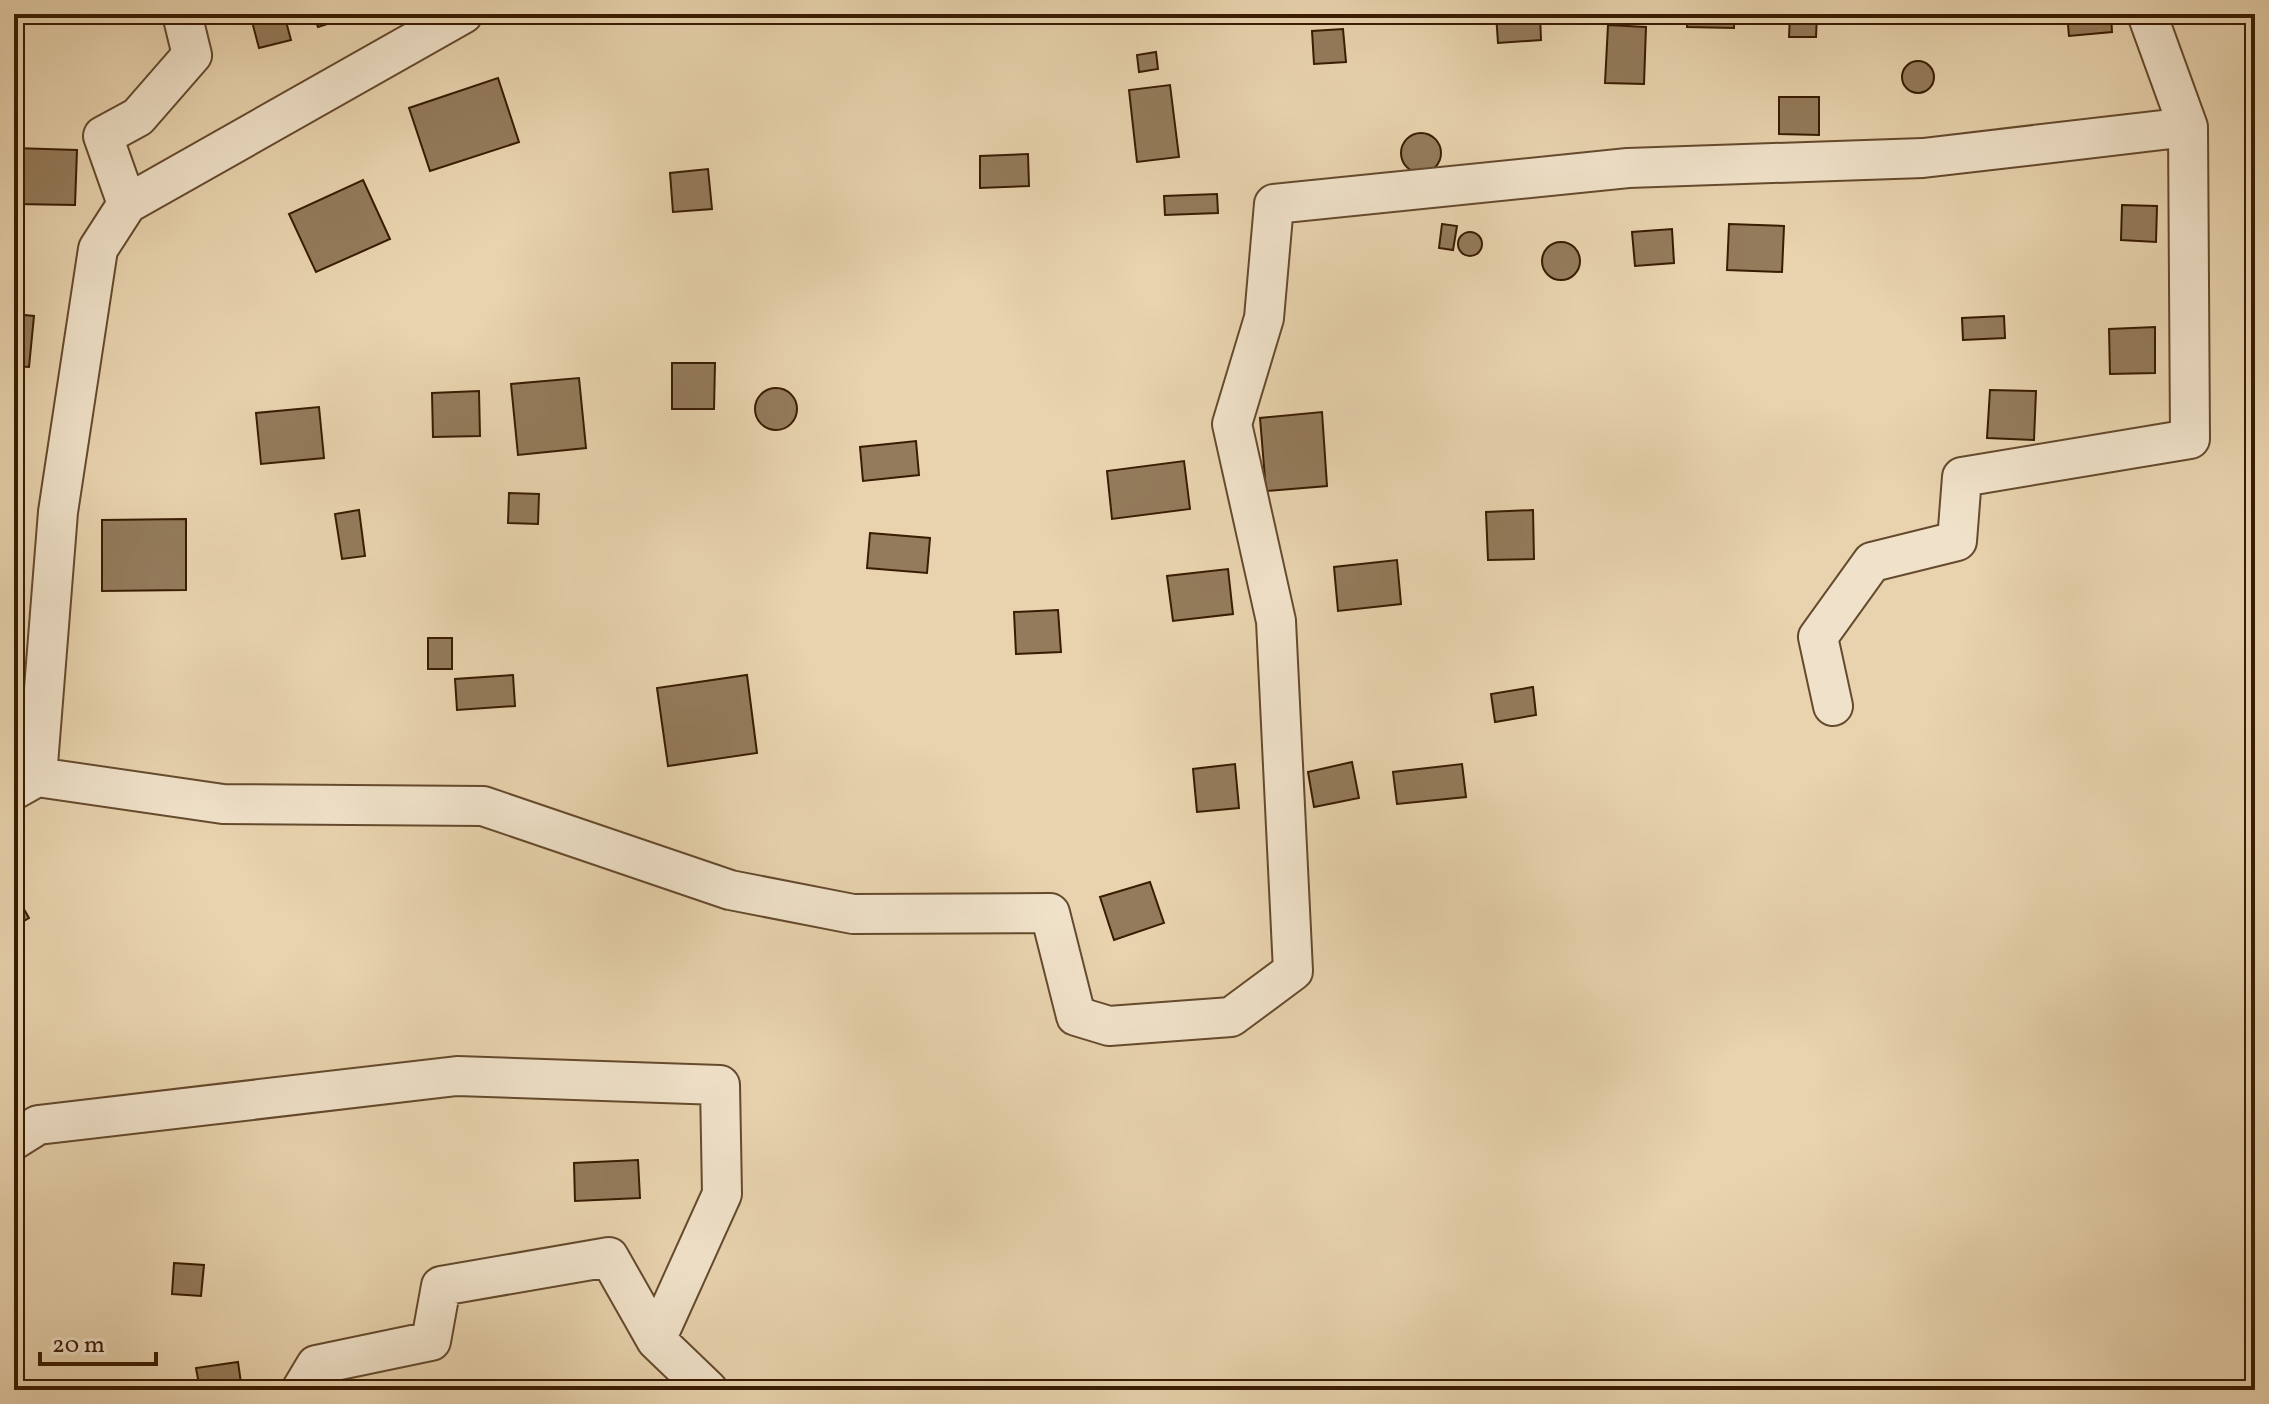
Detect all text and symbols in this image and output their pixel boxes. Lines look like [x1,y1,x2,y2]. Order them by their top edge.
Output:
scale bar [40,1316,156,1366]
text: 20 m [52,1329,105,1363]

